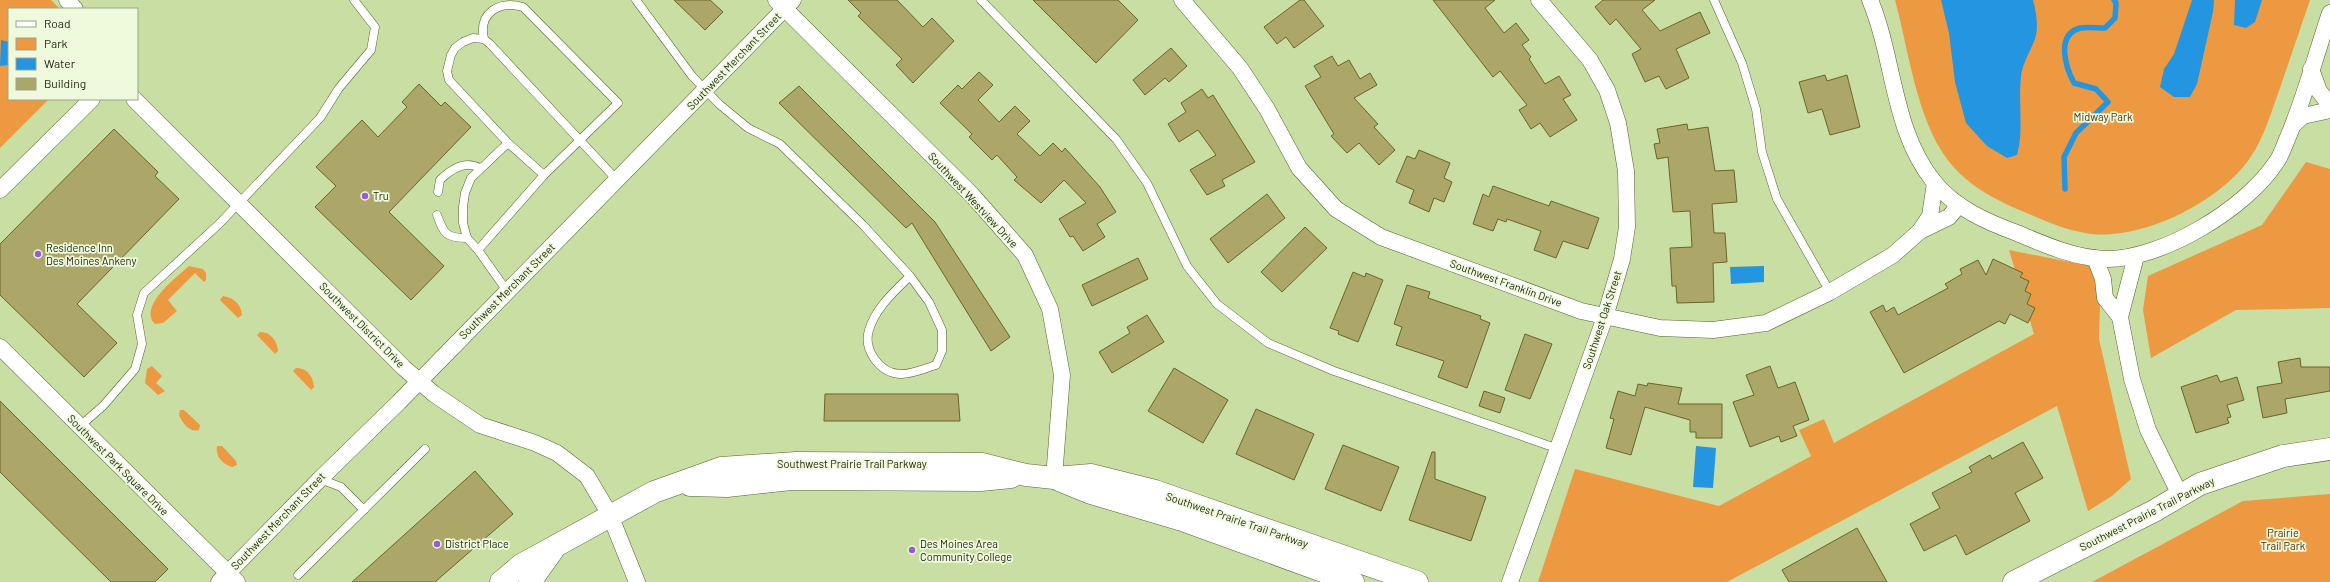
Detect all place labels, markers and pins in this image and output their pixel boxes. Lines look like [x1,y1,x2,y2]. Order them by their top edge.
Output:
place label: Tru [373,189,389,202]
marker: Tru [360,191,370,201]
place label: Residence Inn Des Moines Ankeny [46,241,137,267]
marker: Residence Inn Des Moines Ankeny [33,249,43,259]
place label: District Place [445,537,509,550]
place label: Des Moines Area Community College [920,537,1012,563]
marker: District Place [432,539,442,549]
marker: Des Moines Area Community College [907,545,917,555]

